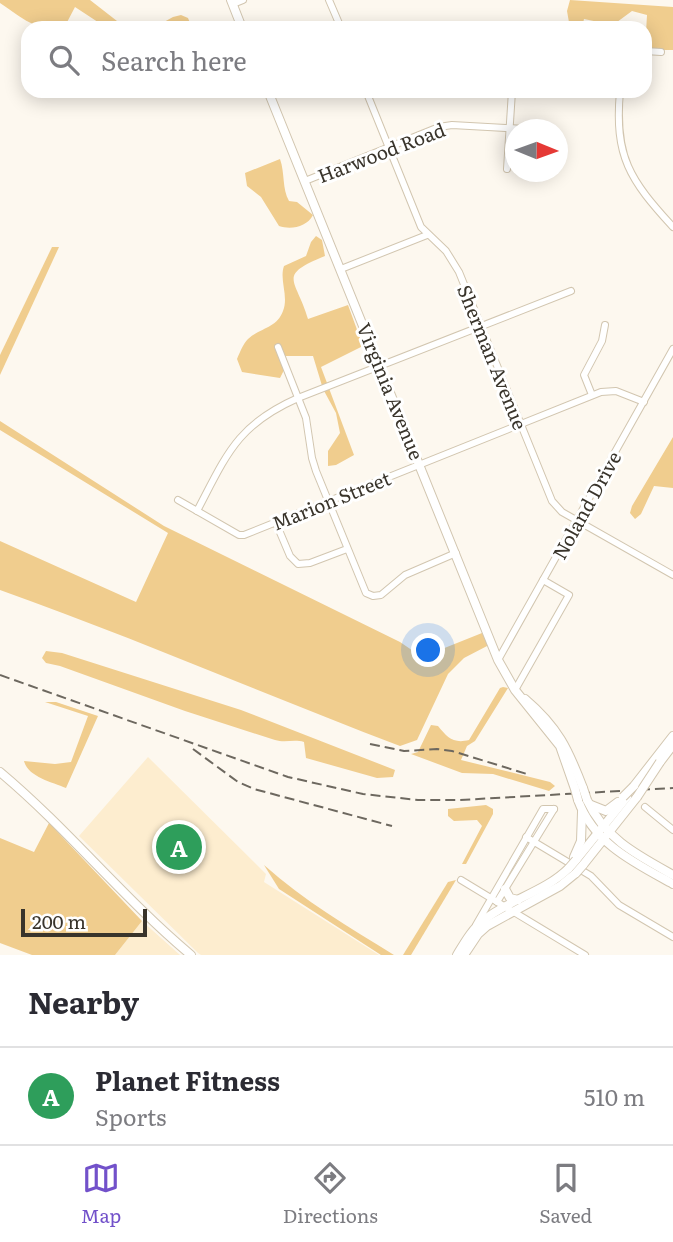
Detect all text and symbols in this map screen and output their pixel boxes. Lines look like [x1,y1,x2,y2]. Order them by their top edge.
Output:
search box [21,21,652,98]
text: Search here [101,40,247,79]
icon: search [45,41,83,79]
street label: Harwood Road [313,115,449,189]
north arrow [505,119,568,182]
street label: Sherman Avenue [451,280,535,434]
street label: Virginia Avenue [351,318,431,464]
street label: Noland Drive [545,446,627,564]
street label: Marion Street [267,463,395,537]
your location [411,633,445,667]
pin: A [156,821,202,873]
scale bar [21,906,147,938]
text: 200 m [32,907,86,935]
text: Nearby [28,979,139,1023]
text: Planet Fitness [95,1060,280,1099]
text: A [42,1079,60,1113]
text: 510 m [584,1079,645,1113]
text: Sports [95,1099,166,1133]
tab: Map [81,1159,121,1229]
tab: Directions [283,1159,378,1229]
tab: Saved [539,1159,592,1229]

